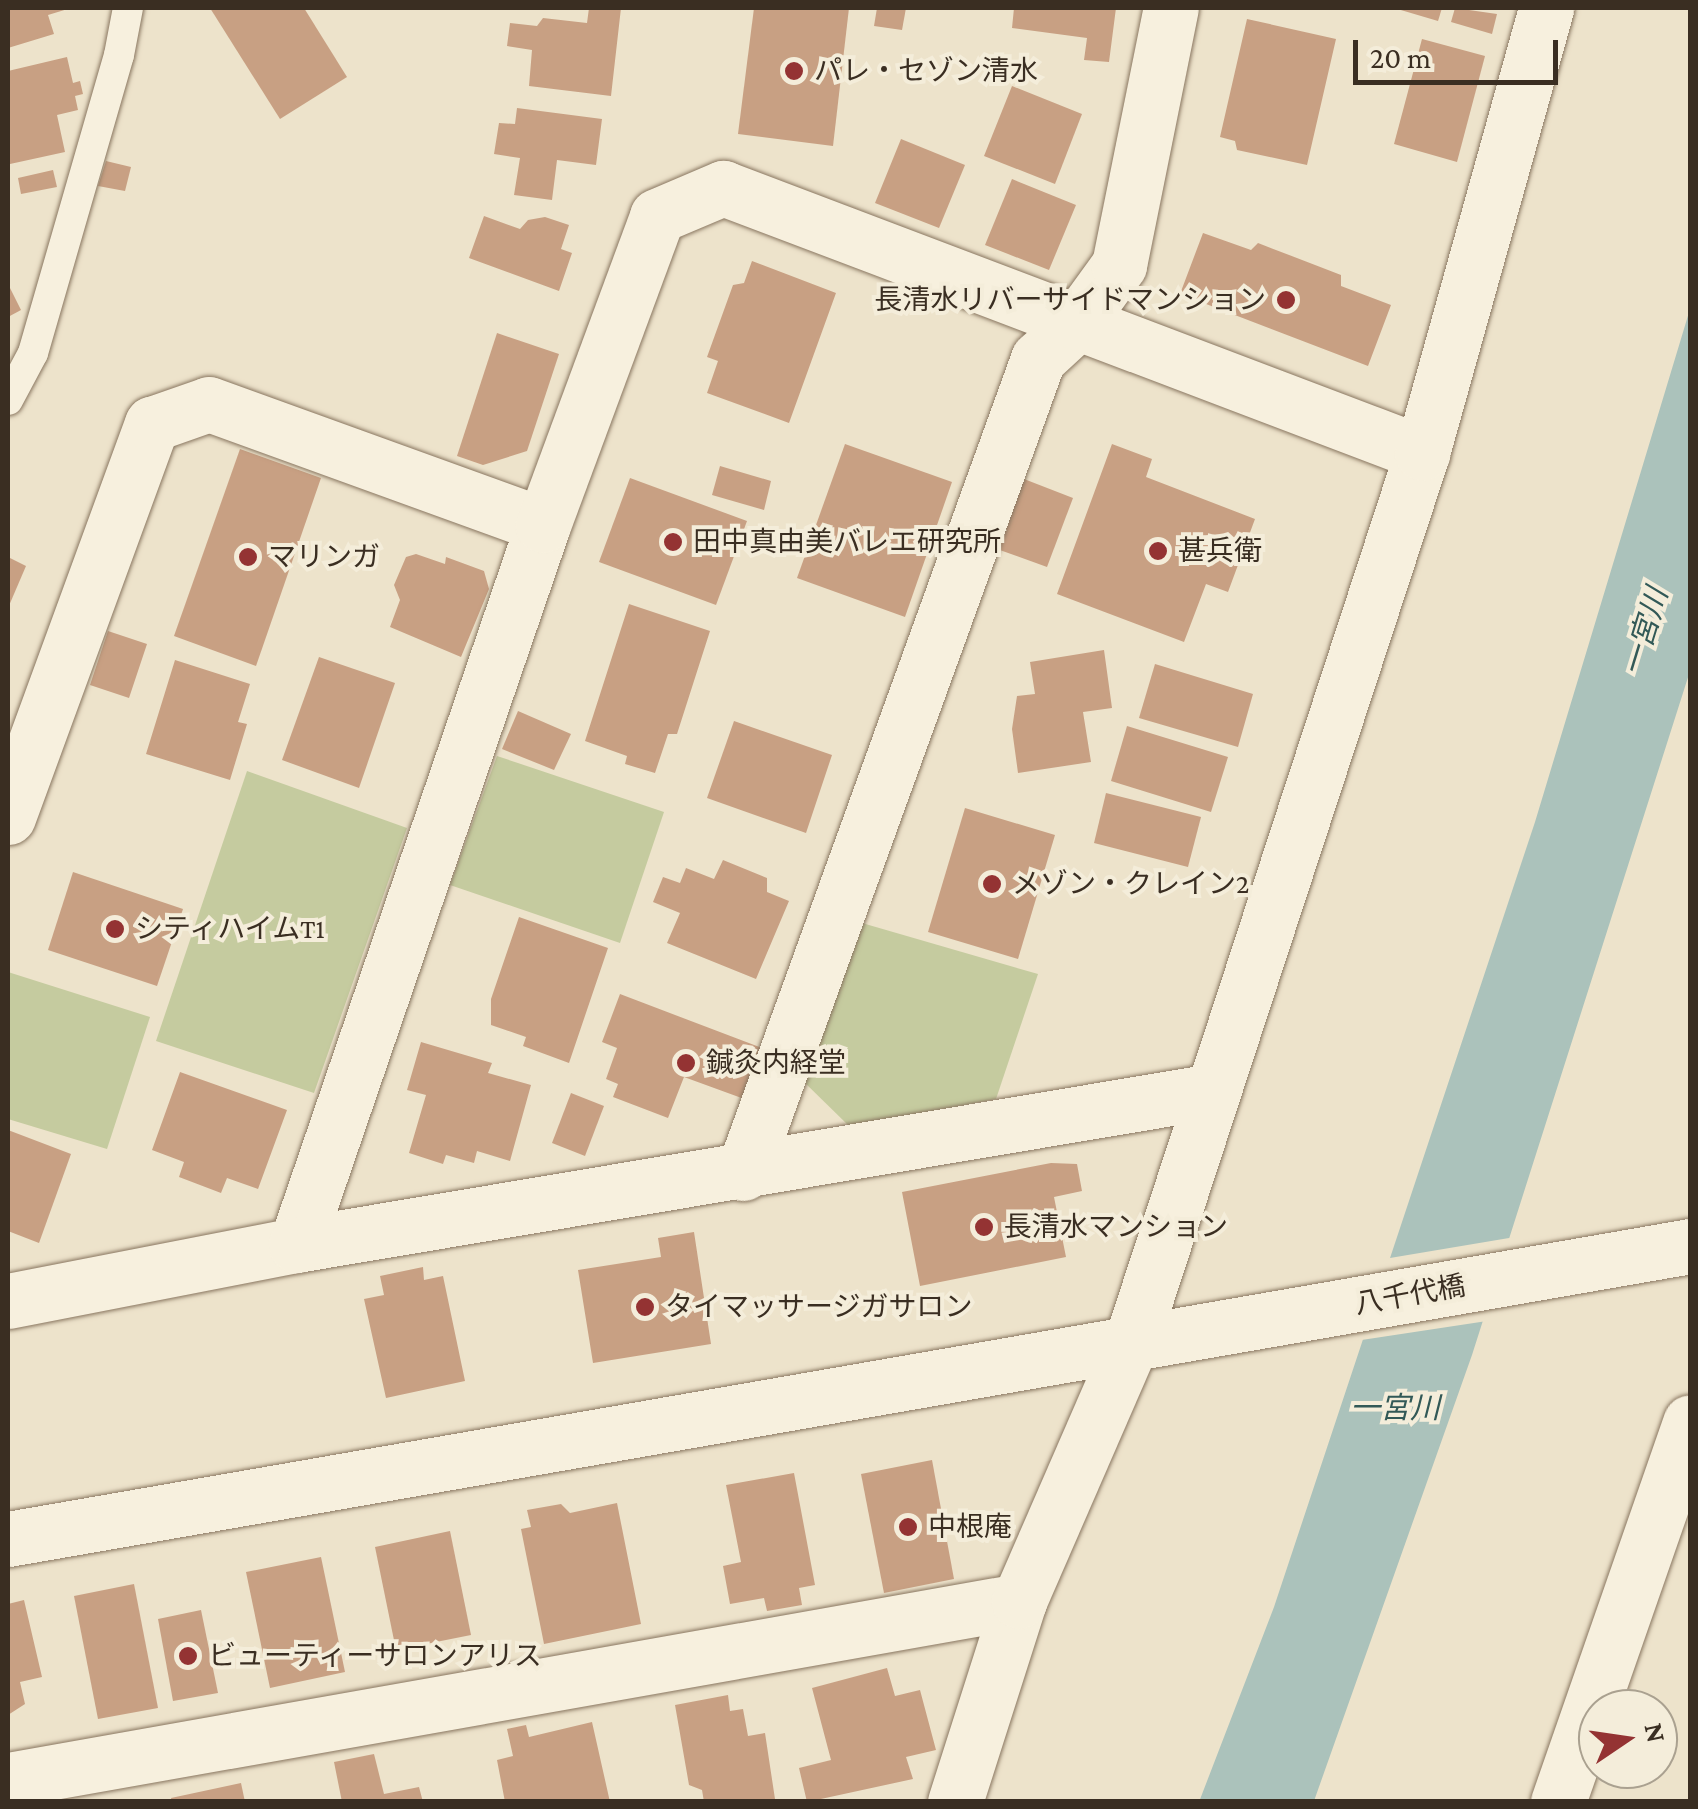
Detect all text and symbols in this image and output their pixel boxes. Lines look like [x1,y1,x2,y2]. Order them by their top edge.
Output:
scale bar [1358,20,1563,82]
text: 20 m [1370,41,1431,74]
place label: パレ・セゾン清水 [814,54,1038,88]
marker: パレ・セゾン清水 [783,60,805,82]
place label: 長清水リバーサイドマンション [874,283,1266,317]
marker: 長清水リバーサイドマンション [1275,289,1297,311]
place label: 田中真由美バレエ研究所 [693,525,1001,559]
marker: 田中真由美バレエ研究所 [662,531,684,553]
place label: 甚兵衛 [1178,534,1262,568]
place label: マリンガ [268,540,380,574]
marker: 甚兵衛 [1147,540,1169,562]
marker: マリンガ [237,546,259,568]
water label: 一宮川 [1615,584,1675,680]
place label: メゾン・クレイン2 [1012,867,1249,901]
marker: メゾン・クレイン2 [981,873,1003,895]
place label: シティハイムT1 [135,912,328,946]
marker: シティハイムT1 [104,918,126,940]
place label: 鍼灸内経堂 [706,1046,846,1080]
marker: 鍼灸内経堂 [675,1052,697,1074]
place label: 長清水マンション [1004,1210,1228,1244]
marker: 長清水マンション [973,1216,995,1238]
street label: 八千代橋 [1352,1269,1468,1321]
place label: タイマッサージガサロン [665,1290,973,1324]
marker: タイマッサージガサロン [634,1296,656,1318]
water label: 一宮川 [1350,1390,1440,1426]
place label: 中根庵 [928,1510,1012,1544]
marker: 中根庵 [897,1516,919,1538]
place label: ビューティーサロンアリス [208,1639,544,1673]
marker: ビューティーサロンアリス [177,1645,199,1667]
north arrow [1578,1689,1678,1789]
text: N [1639,1720,1673,1745]

